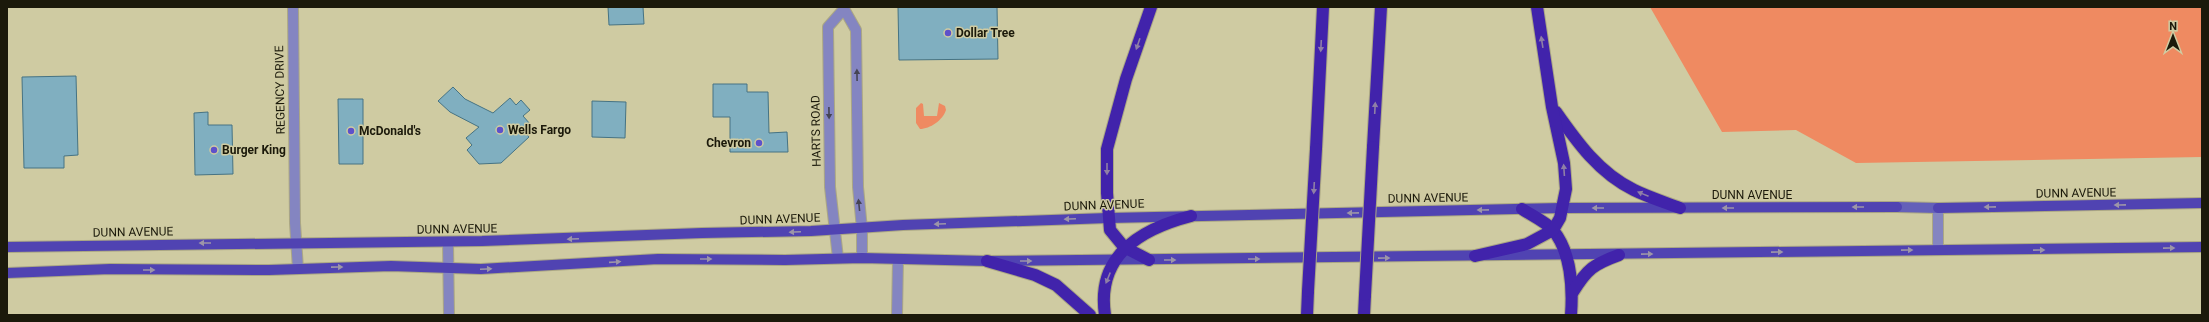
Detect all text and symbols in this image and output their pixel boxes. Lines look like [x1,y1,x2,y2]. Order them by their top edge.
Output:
north arrow [2153,16,2193,56]
text: N [2169,20,2177,33]
place label: Dollar Tree [956,26,1015,40]
marker: Dollar Tree [943,28,953,38]
one-way arrow [1539,35,1545,48]
one-way arrow [1134,38,1140,50]
one-way arrow [1318,40,1325,52]
street label: REGENCY DRIVE [272,45,288,134]
one-way arrow [854,68,860,81]
street label: HARTS ROAD [808,95,824,167]
one-way arrow [1372,101,1378,114]
one-way arrow [826,107,832,120]
place label: Wells Fargo [508,123,571,137]
place label: McDonald's [359,124,421,138]
marker: Wells Fargo [495,125,505,135]
marker: McDonald's [346,126,356,136]
place label: Chevron [706,136,751,150]
marker: Chevron [754,138,764,148]
place label: Burger King [222,143,286,157]
marker: Burger King [209,145,219,155]
one-way arrow [1104,163,1110,176]
one-way arrow [1561,164,1568,176]
one-way arrow [1311,182,1317,195]
street label: DUNN AVENUE [2036,185,2117,201]
street label: DUNN AVENUE [1712,188,1793,202]
street label: DUNN AVENUE [1388,190,1469,206]
one-way arrow [1637,190,1649,196]
street label: DUNN AVENUE [1063,197,1145,213]
one-way arrow [856,199,863,211]
one-way arrow [2113,202,2126,208]
one-way arrow [1851,204,1864,210]
one-way arrow [1983,204,1996,210]
one-way arrow [1591,205,1604,211]
one-way arrow [1721,205,1734,211]
one-way arrow [1476,207,1489,213]
one-way arrow [1347,209,1359,216]
street label: DUNN AVENUE [739,211,821,227]
one-way arrow [1063,216,1076,222]
street label: DUNN AVENUE [417,221,498,237]
one-way arrow [933,221,946,227]
street label: DUNN AVENUE [93,224,174,240]
one-way arrow [789,228,801,235]
one-way arrow [567,235,579,242]
one-way arrow [198,240,211,246]
one-way arrow [2163,245,2176,251]
one-way arrow [1901,247,1914,253]
one-way arrow [2033,247,2046,253]
one-way arrow [1771,249,1784,255]
one-way arrow [1641,251,1654,257]
one-way arrow [1378,255,1391,261]
one-way arrow [700,256,713,262]
one-way arrow [1164,256,1176,263]
one-way arrow [1248,256,1261,262]
one-way arrow [609,258,621,265]
one-way arrow [1020,258,1033,264]
one-way arrow [331,264,344,270]
one-way arrow [480,266,493,272]
one-way arrow [143,267,156,273]
one-way arrow [1105,272,1111,284]

